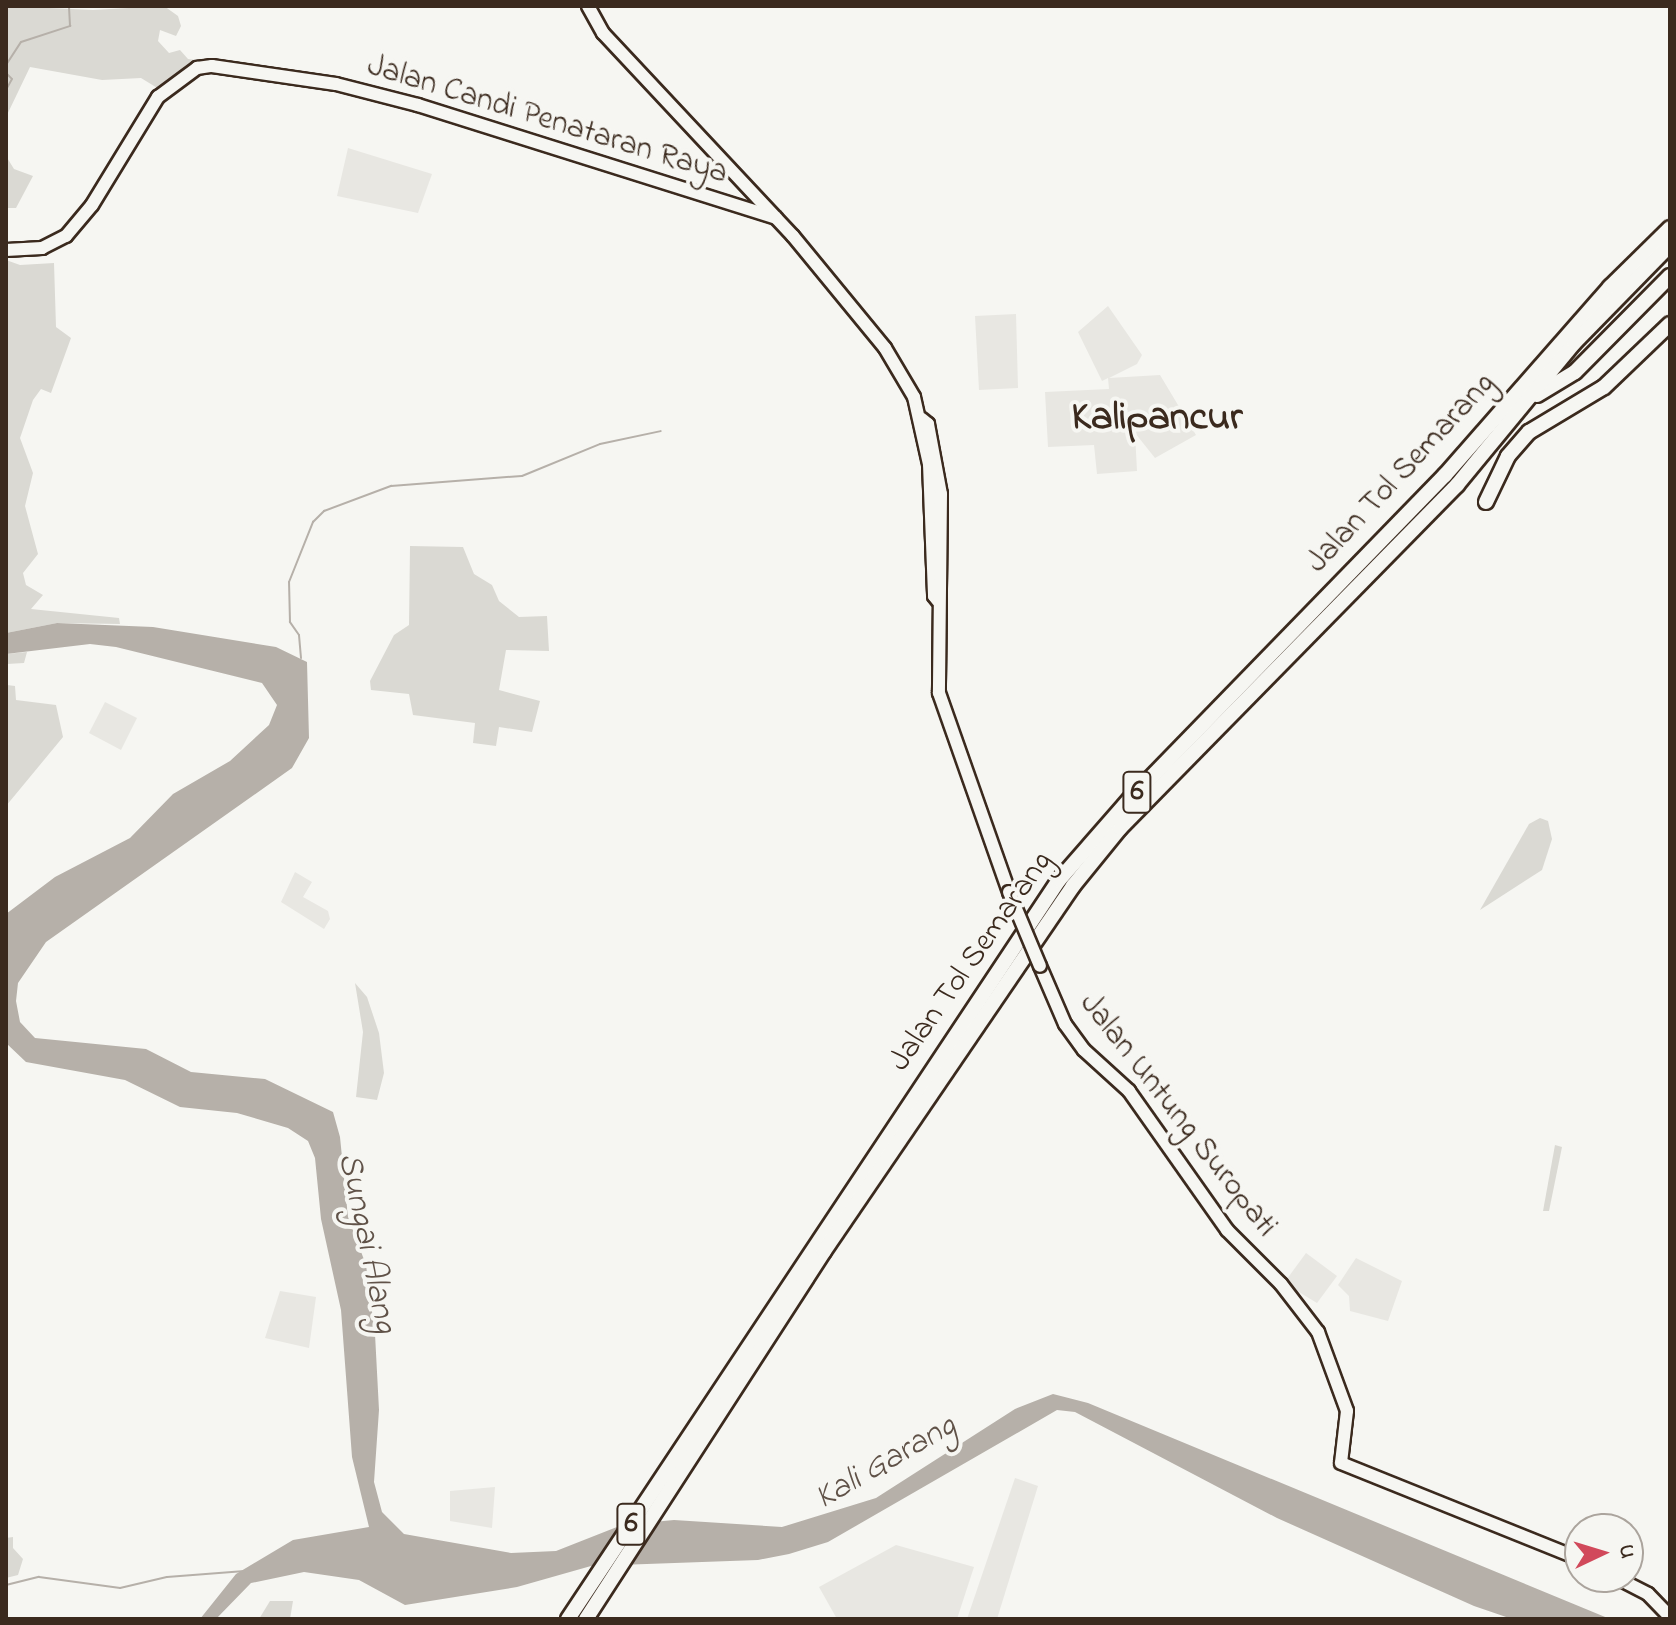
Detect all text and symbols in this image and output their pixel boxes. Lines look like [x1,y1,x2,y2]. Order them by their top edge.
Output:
street label: Jalan Candi Penataran Raya [362,48,732,194]
street label: Jalan Tol Semarang [1299,366,1505,582]
district label: Kalipancur [1072,395,1242,443]
road number: 6 [1121,766,1153,818]
street label: Jalan Tol Semarang [882,845,1062,1079]
street label: Jalan Untung Suropati [1070,986,1284,1246]
water label: Sungai Alang [327,1149,405,1337]
water label: Kali Garang [808,1406,964,1520]
road number: 6 [615,1498,647,1550]
north arrow [1564,1513,1644,1593]
text: U [1610,1543,1642,1560]

